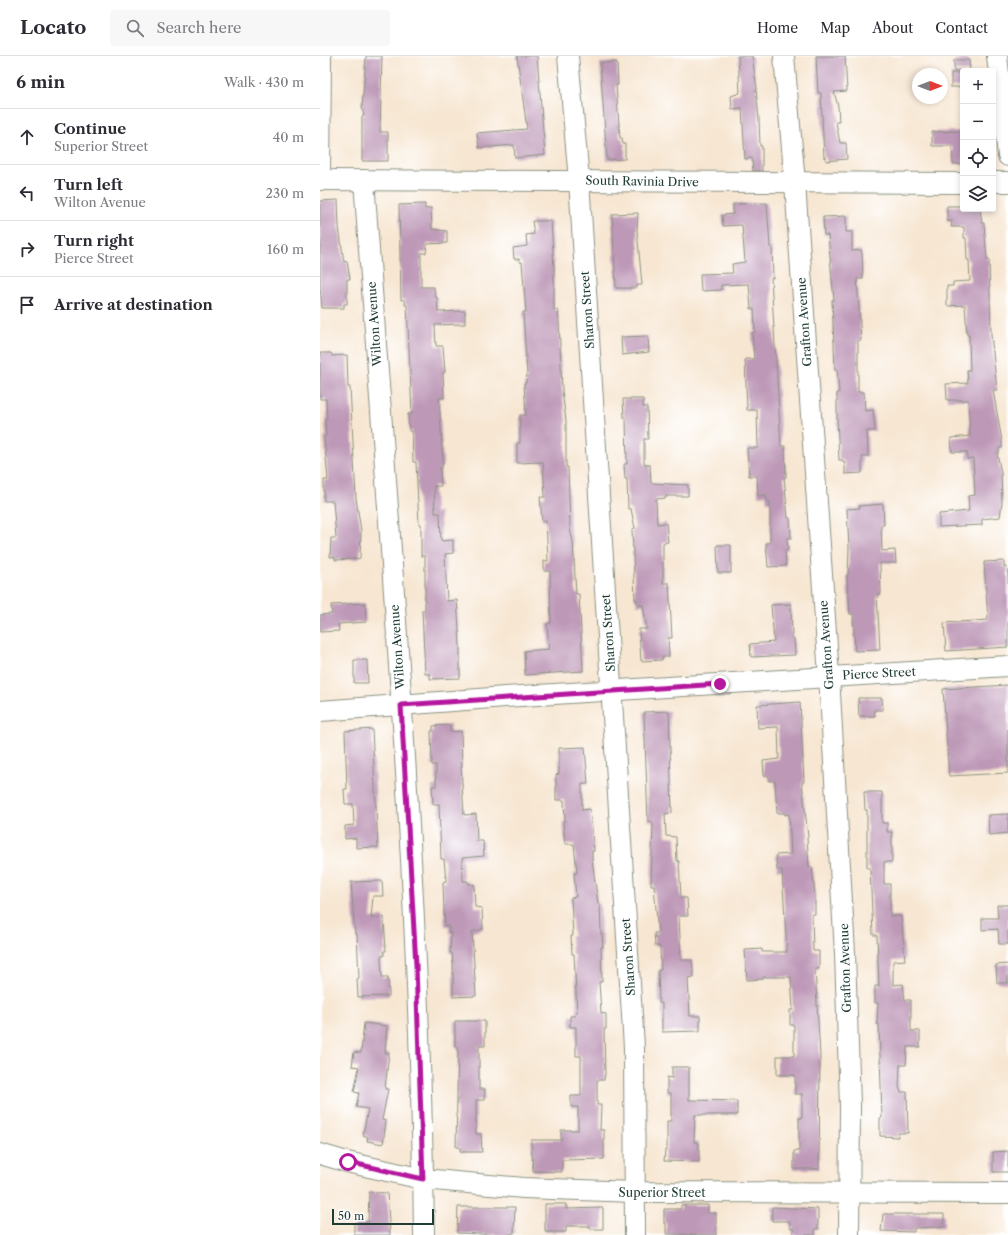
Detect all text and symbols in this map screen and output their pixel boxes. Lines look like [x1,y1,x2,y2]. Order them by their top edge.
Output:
search box [110,10,390,46]
text: Locato [20,16,86,39]
icon: search [124,17,146,39]
text: Search here [156,18,241,37]
text: Home [757,19,798,37]
text: Map [820,19,850,37]
text: About [872,19,913,37]
text: Contact [935,19,988,37]
north arrow [912,68,948,104]
map controls [960,68,996,212]
button: + [960,68,996,104]
text: 6 min [16,72,65,92]
text: Walk · 430 m [224,74,304,90]
button: − [960,104,996,140]
text: Continue [54,119,126,138]
icon: ahead [16,126,38,148]
text: 40 m [273,129,304,145]
text: Superior Street [54,138,148,154]
button: locate [960,140,996,176]
street label: South Ravinia Drive [585,173,699,189]
text: Turn left [54,175,123,194]
button: layers [960,176,996,212]
icon: left [16,182,38,204]
text: 230 m [266,185,304,201]
text: Wilton Avenue [54,194,146,210]
text: Turn right [54,231,134,250]
icon: right [16,238,38,260]
text: 160 m [267,241,304,257]
text: Pierce Street [54,250,134,266]
street label: Sharon Street [577,270,597,349]
street label: Grafton Avenue [793,277,815,367]
street label: Wilton Avenue [364,281,385,368]
icon: arrive [16,294,38,316]
text: Arrive at destination [54,295,213,314]
street label: Sharon Street [598,593,618,672]
street label: Grafton Avenue [815,600,837,690]
street label: Wilton Avenue [387,604,408,691]
street label: Pierce Street [842,664,917,682]
route end [711,675,729,693]
street label: Sharon Street [618,917,638,996]
street label: Grafton Avenue [836,923,854,1013]
route start [339,1153,357,1171]
street label: Superior Street [619,1185,706,1200]
scale bar [332,1207,434,1226]
text: 50 m [338,1209,364,1223]

